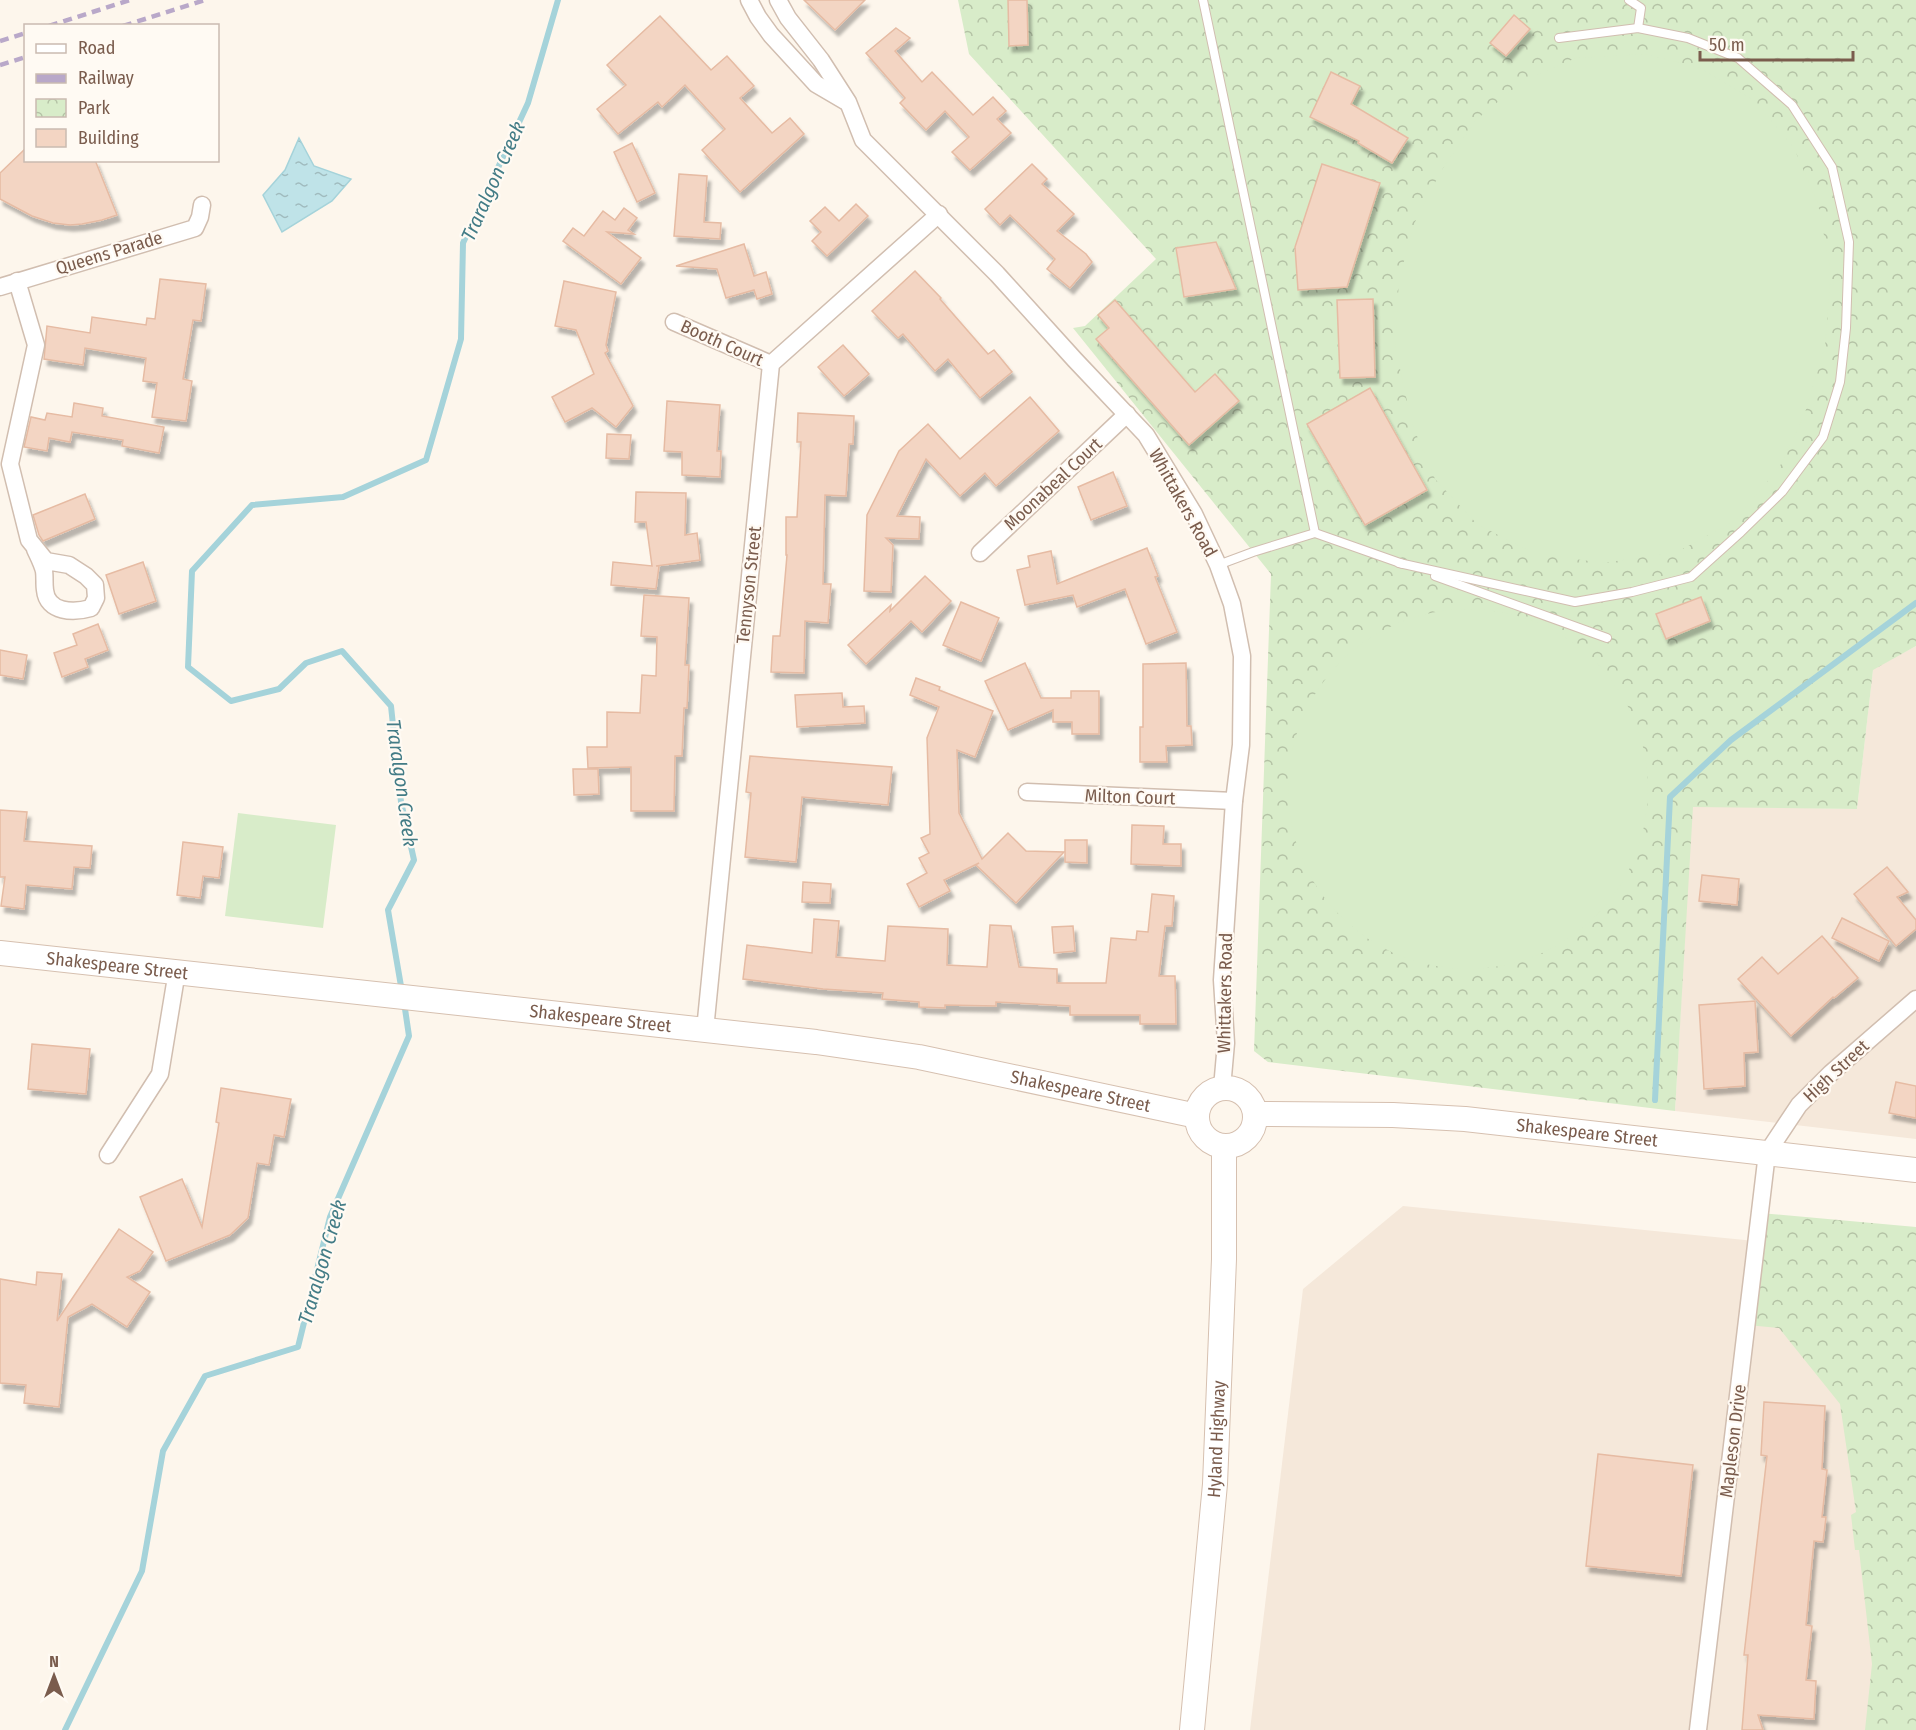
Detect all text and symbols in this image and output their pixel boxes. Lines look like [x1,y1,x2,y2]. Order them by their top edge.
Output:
legend [24,24,219,162]
scale bar [1700,24,1853,62]
text: 50 m [1709,34,1745,56]
text: Road [78,37,115,59]
text: Railway [78,67,134,89]
text: Park [78,97,111,119]
water label: Traralgon Creek [456,117,530,244]
text: Building [78,127,139,149]
street label: Queens Parade [53,226,165,280]
street label: Booth Court [677,315,767,371]
street label: Moonabeal Court [999,433,1107,535]
street label: Whittakers Road [1144,445,1222,561]
street label: Tennyson Street [732,525,766,645]
water label: Traralgon Creek [381,718,423,848]
street label: Milton Court [1084,784,1176,810]
street label: Whittakers Road [1213,933,1237,1053]
street label: Shakespeare Street [45,947,189,984]
street label: Shakespeare Street [528,1000,673,1037]
street label: High Street [1799,1035,1874,1107]
street label: Shakespeare Street [1009,1066,1153,1117]
street label: Shakespeare Street [1515,1114,1659,1152]
water label: Traralgon Creek [293,1197,351,1327]
street label: Hyland Highway [1203,1380,1230,1499]
street label: Mapleson Drive [1715,1383,1751,1499]
north arrow [24,1646,84,1706]
text: N [49,1652,59,1671]

